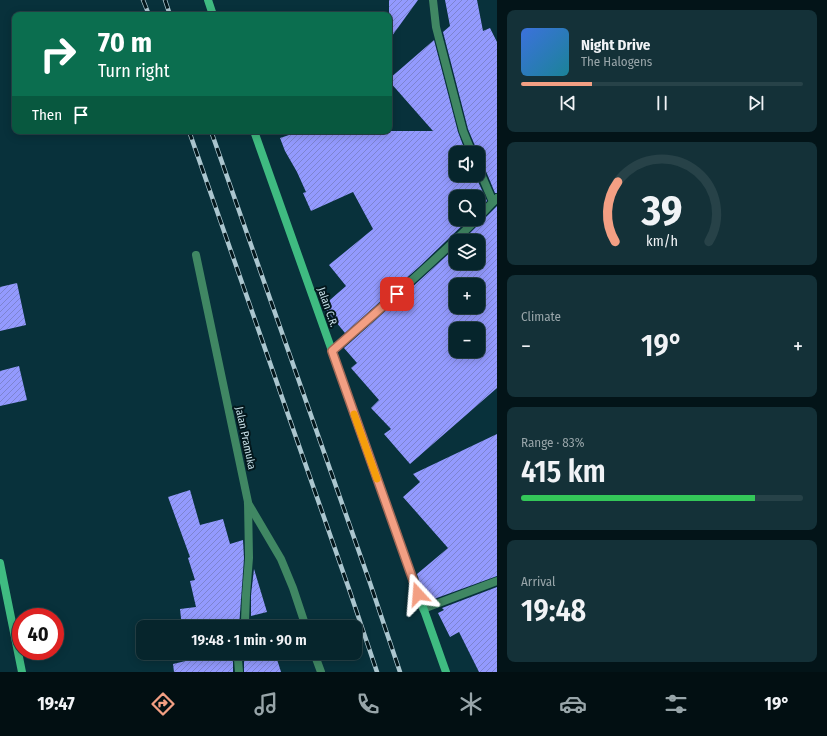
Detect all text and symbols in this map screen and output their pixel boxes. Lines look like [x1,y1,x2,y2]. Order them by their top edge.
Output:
text: 70 m [98,26,152,59]
icon: right [32,28,84,80]
text: Night Drive [581,36,650,54]
text: The Halogens [581,54,652,69]
text: Turn right [98,60,170,82]
icon: previous [557,92,579,114]
icon: pause [651,92,673,114]
icon: next [745,92,767,114]
icon: arrive [70,104,92,126]
text: Then [32,106,62,124]
map controls [449,146,485,358]
button: sound [449,146,485,182]
text: 39 [641,185,682,235]
button: search [449,190,485,226]
text: km/h [646,232,678,249]
button: layers [449,234,485,270]
pin [380,277,414,311]
button: + [449,278,485,314]
icon: arrive [386,283,408,305]
street label: Jalan C.R. [315,286,340,329]
text: Climate [521,309,561,324]
button: − [449,322,485,358]
text: 19° [641,328,683,364]
text: − [521,333,531,360]
text: + [793,333,803,360]
street label: Jalan Pramuka [233,406,259,471]
text: Range · 83% [521,435,584,450]
text: 415 km [521,454,606,490]
position arrow [397,573,439,615]
text: Arrival [521,574,555,589]
text: 19:48 [521,593,586,629]
speed limit sign: 40 [12,608,64,660]
text: 19:48 · 1 min · 90 m [191,631,307,649]
icon: directions [149,690,177,718]
icon: music [252,690,280,718]
icon: phone [354,690,382,718]
icon: climate [457,690,485,718]
icon: car [559,690,587,718]
icon: filters [662,690,690,718]
text: 19:47 [37,693,75,715]
text: 19° [764,693,790,715]

